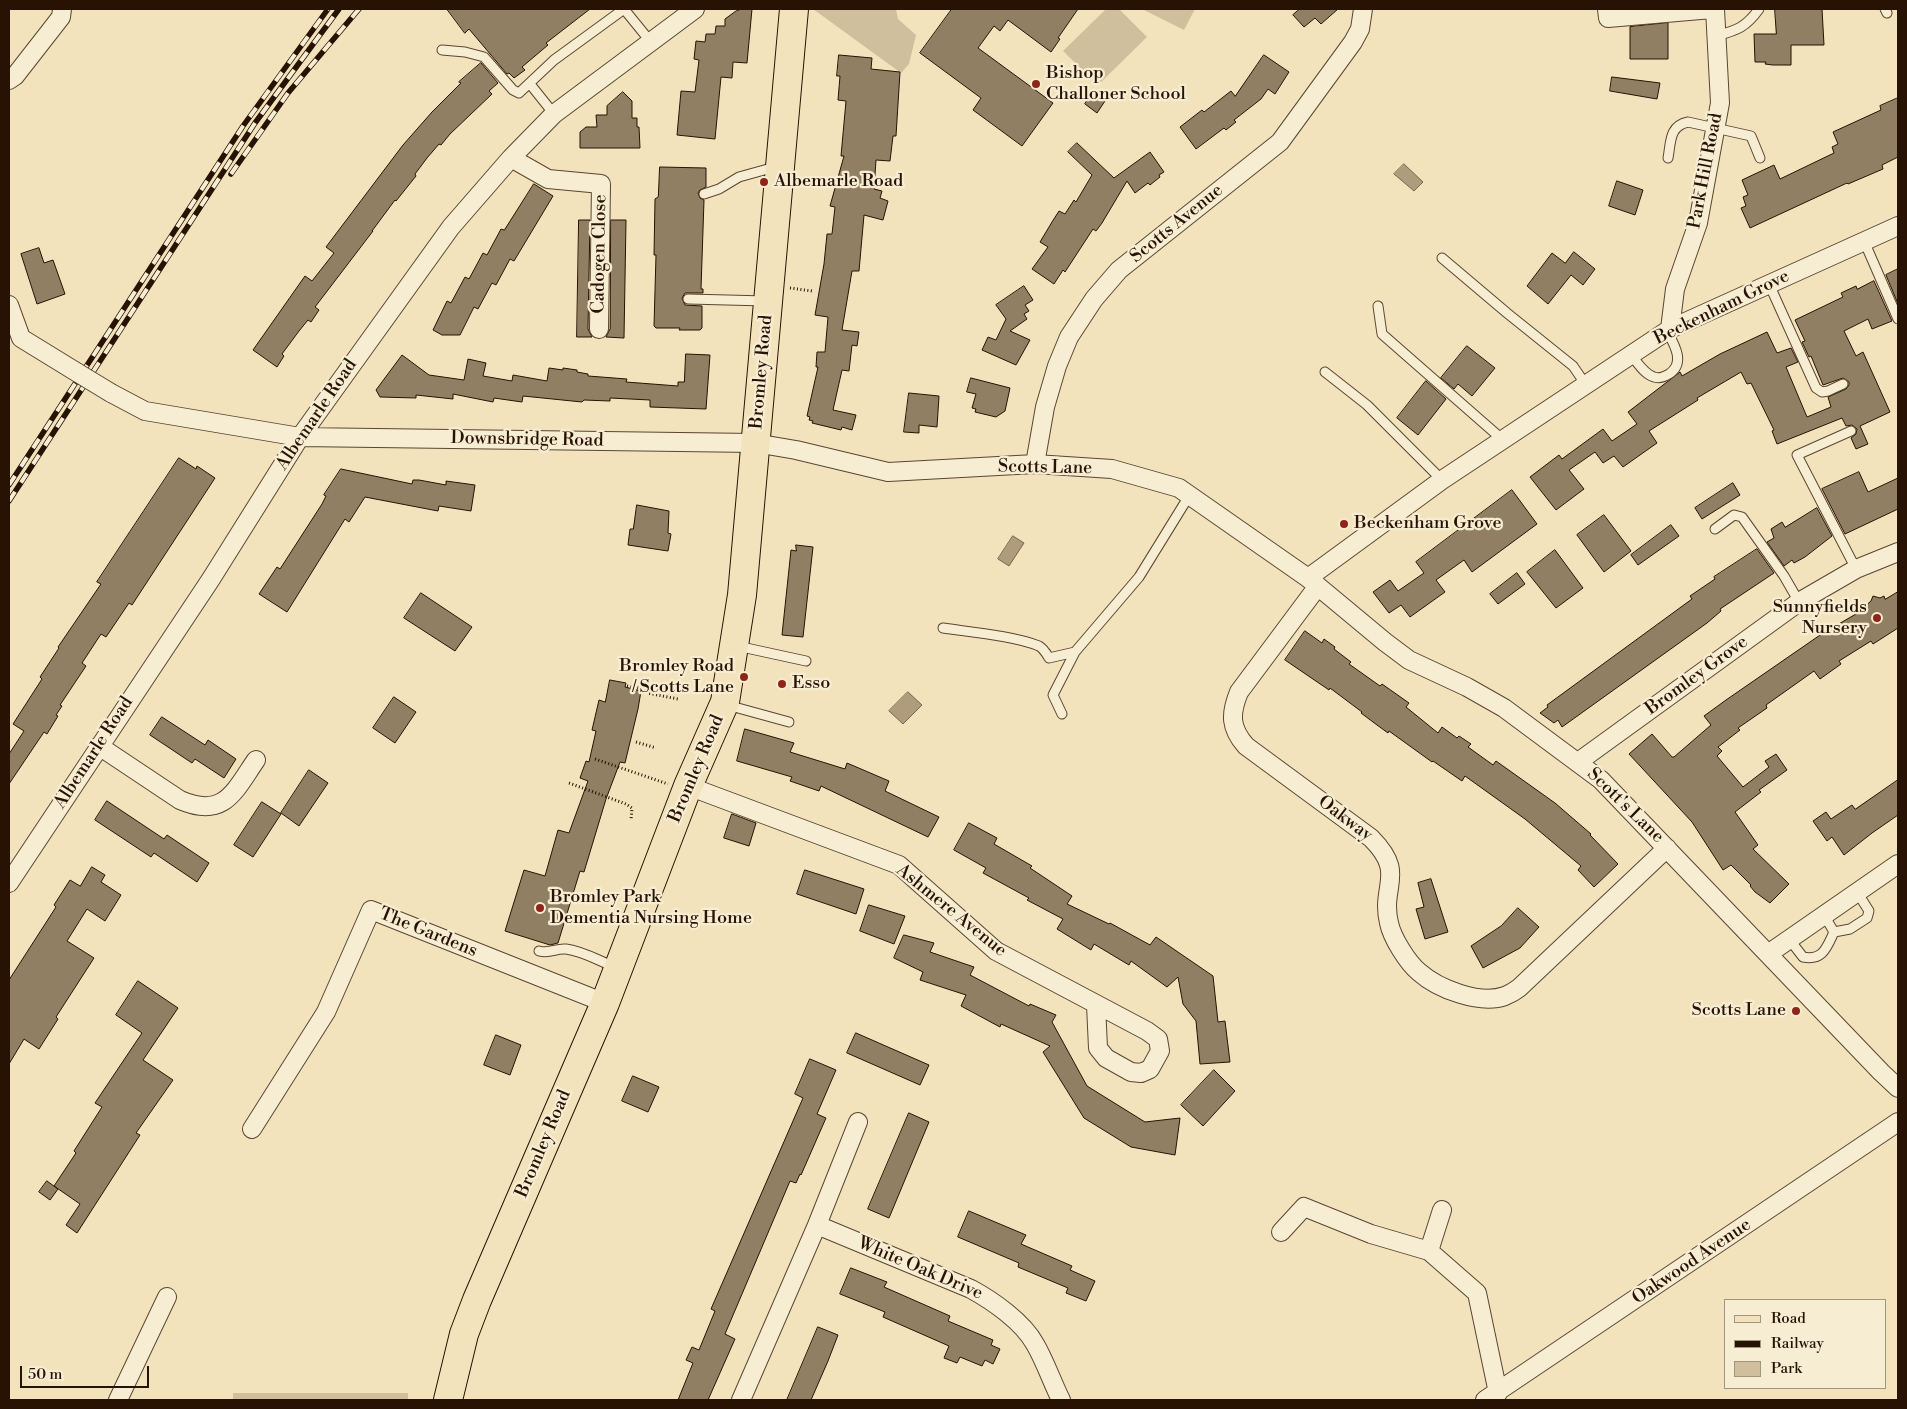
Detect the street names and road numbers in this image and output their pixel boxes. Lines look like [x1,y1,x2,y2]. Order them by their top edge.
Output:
street label: Park Hill Road [1684,111,1728,231]
street label: Scotts Avenue [1126,180,1228,268]
street label: Cadogen Close [588,194,612,314]
street label: Beckenham Grove [1651,266,1793,350]
street label: Bromley Road [746,314,778,430]
street label: Albemarle Road [272,355,362,475]
street label: Downsbridge Road [450,428,604,452]
street label: Scotts Lane [998,456,1092,480]
street label: Bromley Grove [1642,632,1752,720]
street label: Albemarle Road [50,693,138,813]
street label: Bromley Road [665,712,729,826]
street label: Scott's Lane [1582,764,1668,848]
street label: Oakway [1313,791,1377,847]
street label: Ashmere Avenue [892,860,1010,962]
street label: The Gardens [376,904,480,962]
street label: Bromley Road [512,1087,576,1201]
street label: Oakwood Avenue [1629,1214,1755,1310]
street label: White Oak Drive [854,1233,986,1305]

